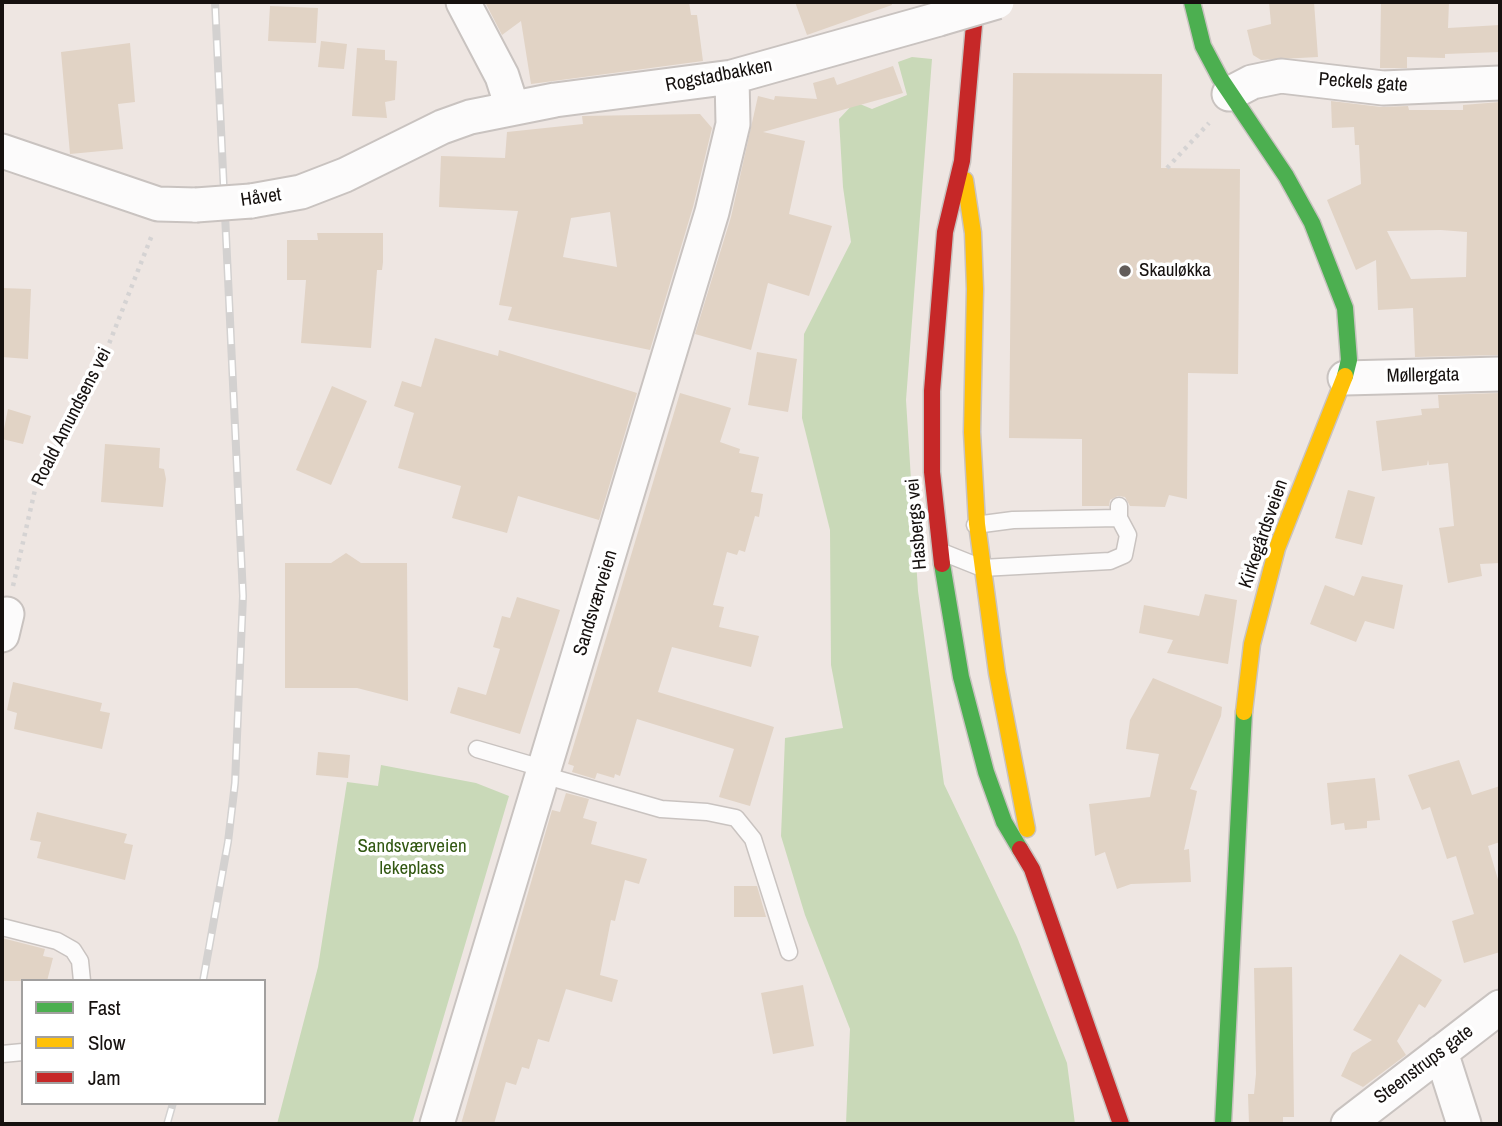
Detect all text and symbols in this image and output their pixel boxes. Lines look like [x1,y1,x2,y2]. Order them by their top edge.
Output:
street label: Rogstadbakken [664,54,774,98]
street label: Peckels gate [1318,69,1408,97]
street label: Håvet [239,184,283,212]
place label: Skauløkka [1139,260,1211,282]
marker: Skauløkka [1117,263,1133,279]
street label: Roald Amundsens vei [27,344,117,490]
street label: Møllergata [1386,364,1460,388]
street label: Hasbergs vei [902,477,932,571]
street label: Kirkegårdsveien [1235,477,1293,591]
street label: Sandsværveien [569,547,623,659]
park label: Sandsværveien lekeplass [357,836,467,880]
legend [21,979,266,1105]
text: Fast [88,993,121,1022]
street label: Steenstrups gate [1370,1020,1478,1110]
text: Slow [88,1028,125,1057]
text: Jam [88,1063,121,1092]

